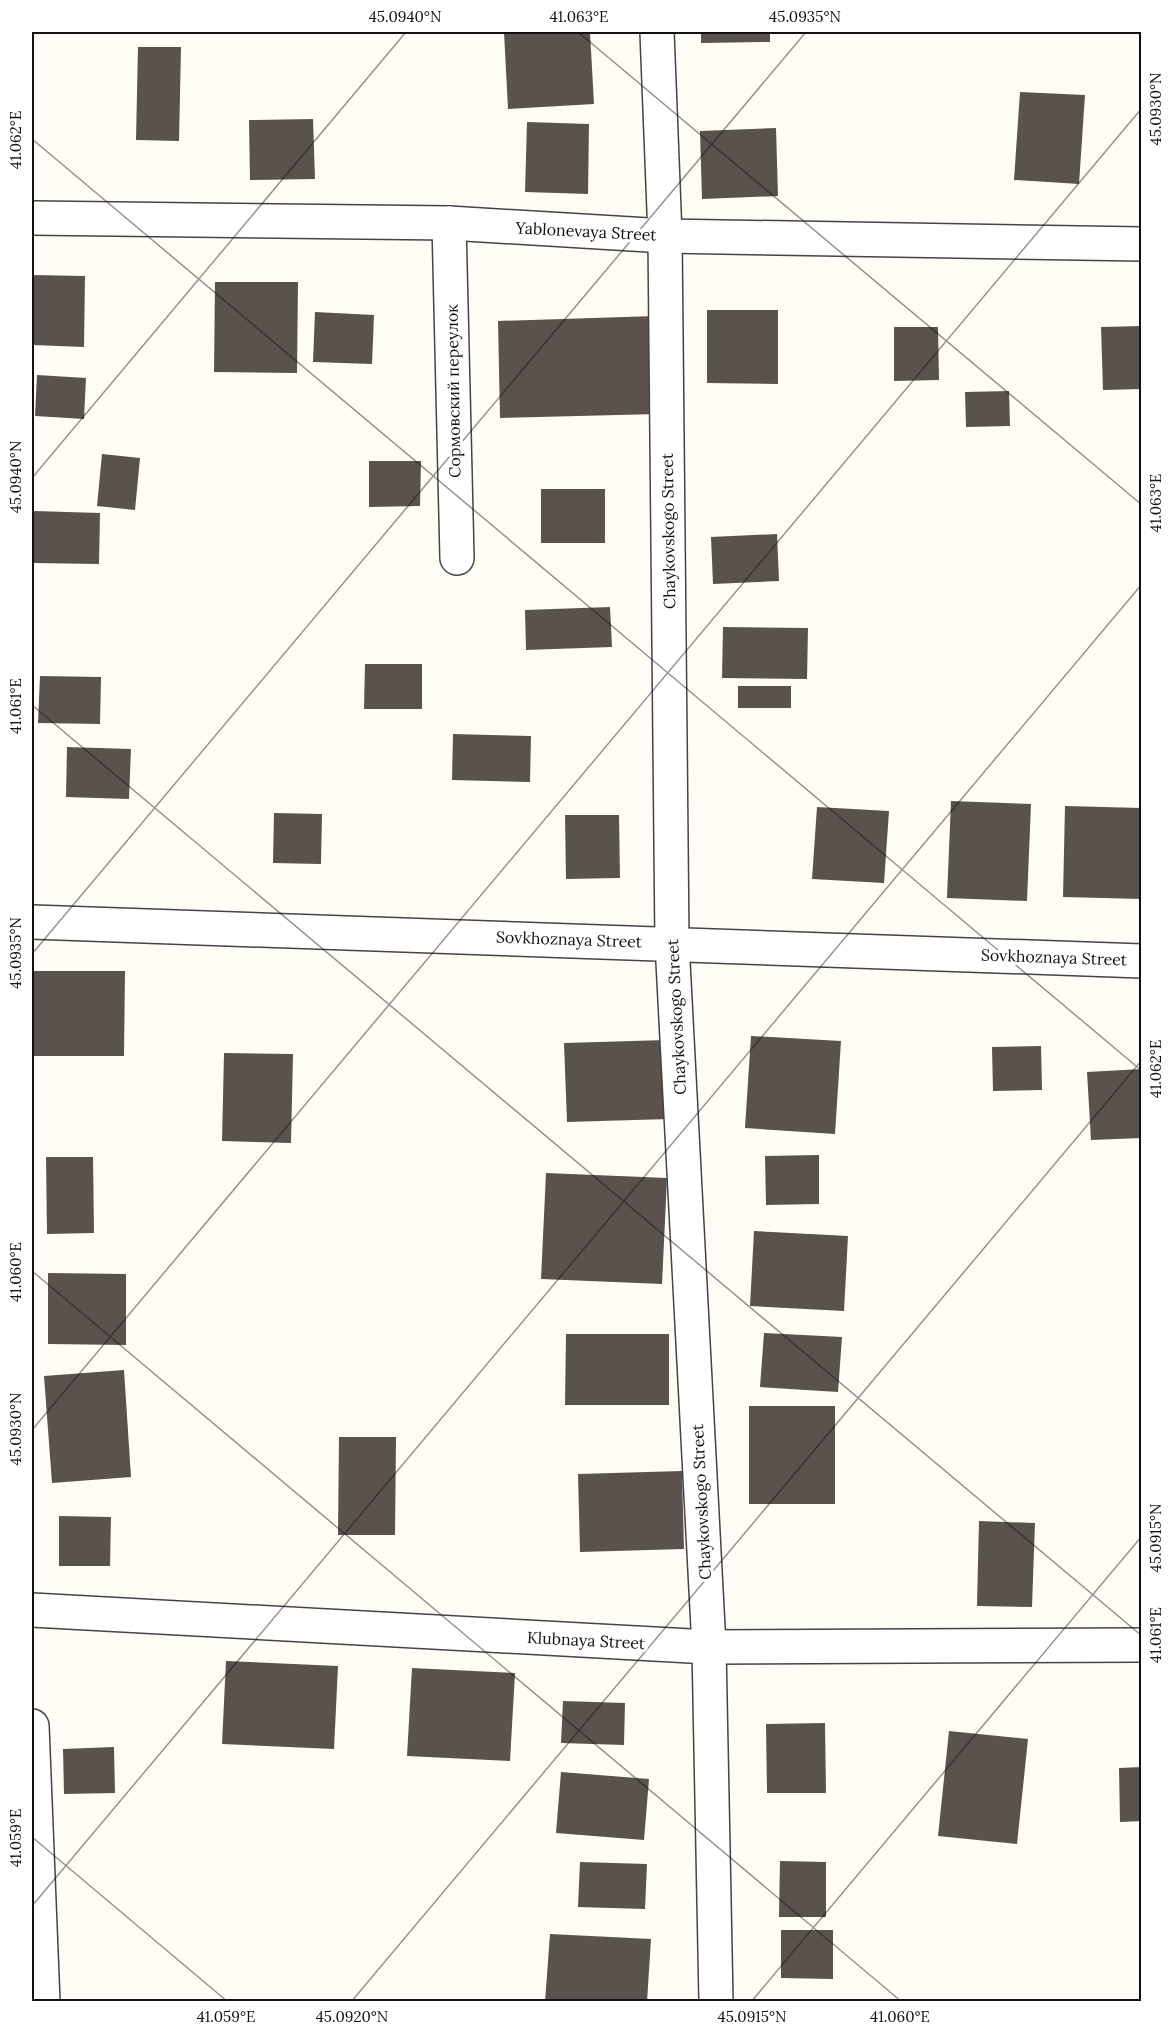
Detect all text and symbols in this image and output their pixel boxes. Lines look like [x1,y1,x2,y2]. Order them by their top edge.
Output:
text: 45.0940°N [369,7,441,26]
text: 41.063°E [550,7,608,26]
text: 45.0935°N [769,7,841,26]
text: 45.0930°N [1146,73,1165,145]
text: 41.062°E [6,111,25,169]
street label: Yablonevaya Street [514,217,658,245]
street label: Сормовский переулок [441,304,465,478]
text: 45.0940°N [6,441,25,513]
street label: Chaykovskogo Street [657,452,679,609]
text: 41.063°E [1146,474,1165,532]
text: 41.061°E [6,678,25,734]
text: 45.0935°N [6,917,25,989]
street label: Sovkhoznaya Street [496,926,643,952]
street label: Chaykovskogo Street [662,938,690,1095]
street label: Sovkhoznaya Street [981,944,1128,970]
text: 41.062°E [1146,1040,1165,1098]
text: 41.060°E [6,1242,25,1302]
text: 45.0930°N [6,1393,25,1465]
street label: Chaykovskogo Street [687,1423,715,1580]
text: 45.0915°N [1146,1504,1165,1572]
text: 41.061°E [1146,1607,1165,1663]
street label: Klubnaya Street [526,1627,646,1653]
text: 41.059°E [6,1809,25,1867]
text: 41.059°E [197,2007,255,2026]
text: 45.0920°N [316,2007,388,2026]
text: 45.0915°N [718,2007,786,2026]
text: 41.060°E [870,2007,930,2026]

